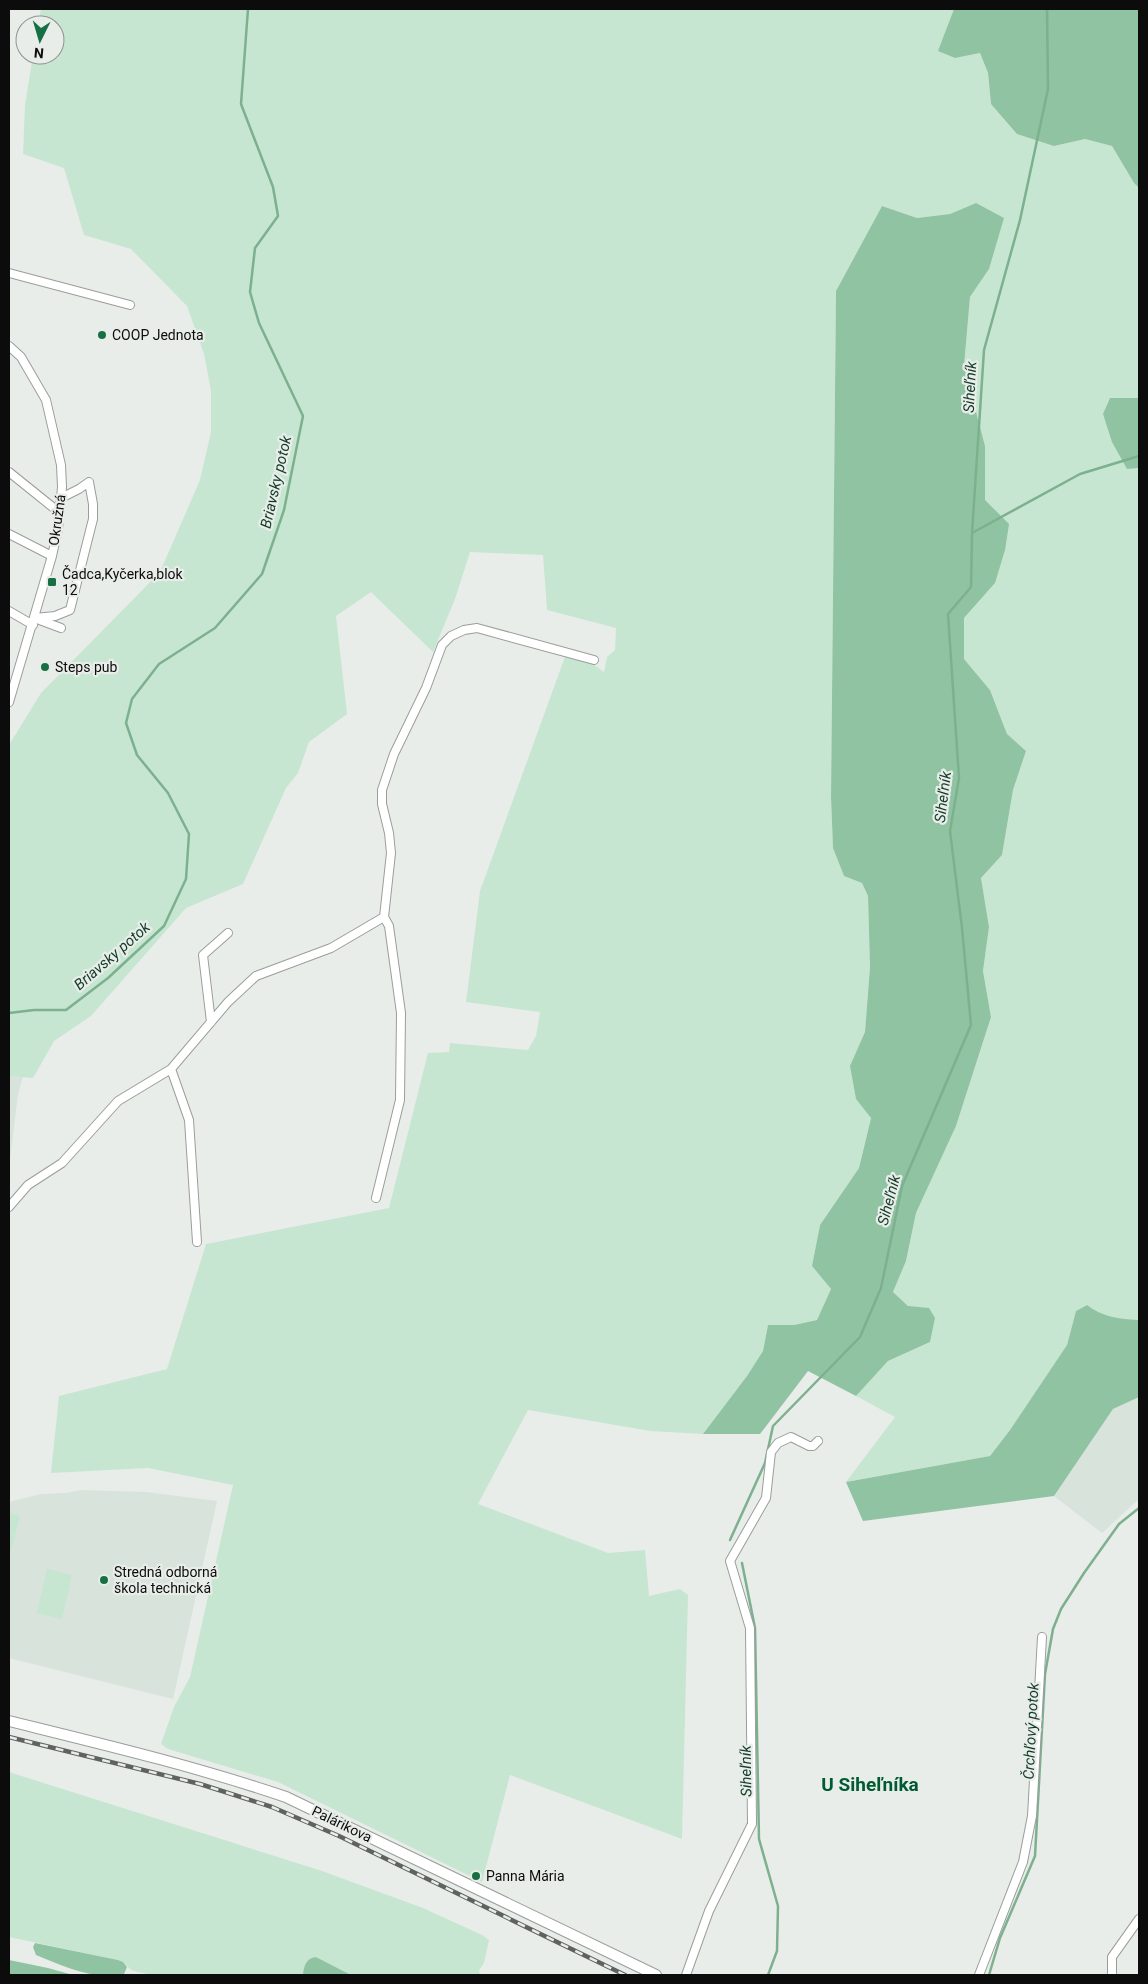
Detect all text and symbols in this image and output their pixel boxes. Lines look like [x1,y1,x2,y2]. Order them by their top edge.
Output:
north arrow [15,15,65,65]
text: N [33,45,44,61]
place label: COOP Jednota [112,327,204,343]
marker: COOP Jednota [96,329,108,341]
water label: Siheľník [960,360,980,413]
water label: Briavsky potok [257,433,296,530]
street label: Okružná [45,493,69,547]
place label: Čadca,Kyčerka,blok 12 [62,565,184,598]
marker: Čadca,Kyčerka,blok 12 [46,576,58,588]
place label: Steps pub [55,659,117,675]
marker: Steps pub [39,661,51,673]
water label: Siheľník [931,770,955,824]
water label: Briavsky potok [70,918,154,994]
water label: Siheľník [874,1172,905,1227]
place label: Stredná odborná škola technická [114,1564,217,1596]
marker: Stredná odborná škola technická [98,1574,110,1586]
water label: Črchľový potok [1019,1681,1043,1780]
water label: Siheľník [737,1744,755,1797]
district label: U Siheľníka [821,1773,919,1796]
street label: Palárikova [309,1803,375,1845]
place label: Panna Mária [486,1868,565,1884]
marker: Panna Mária [470,1870,482,1882]

